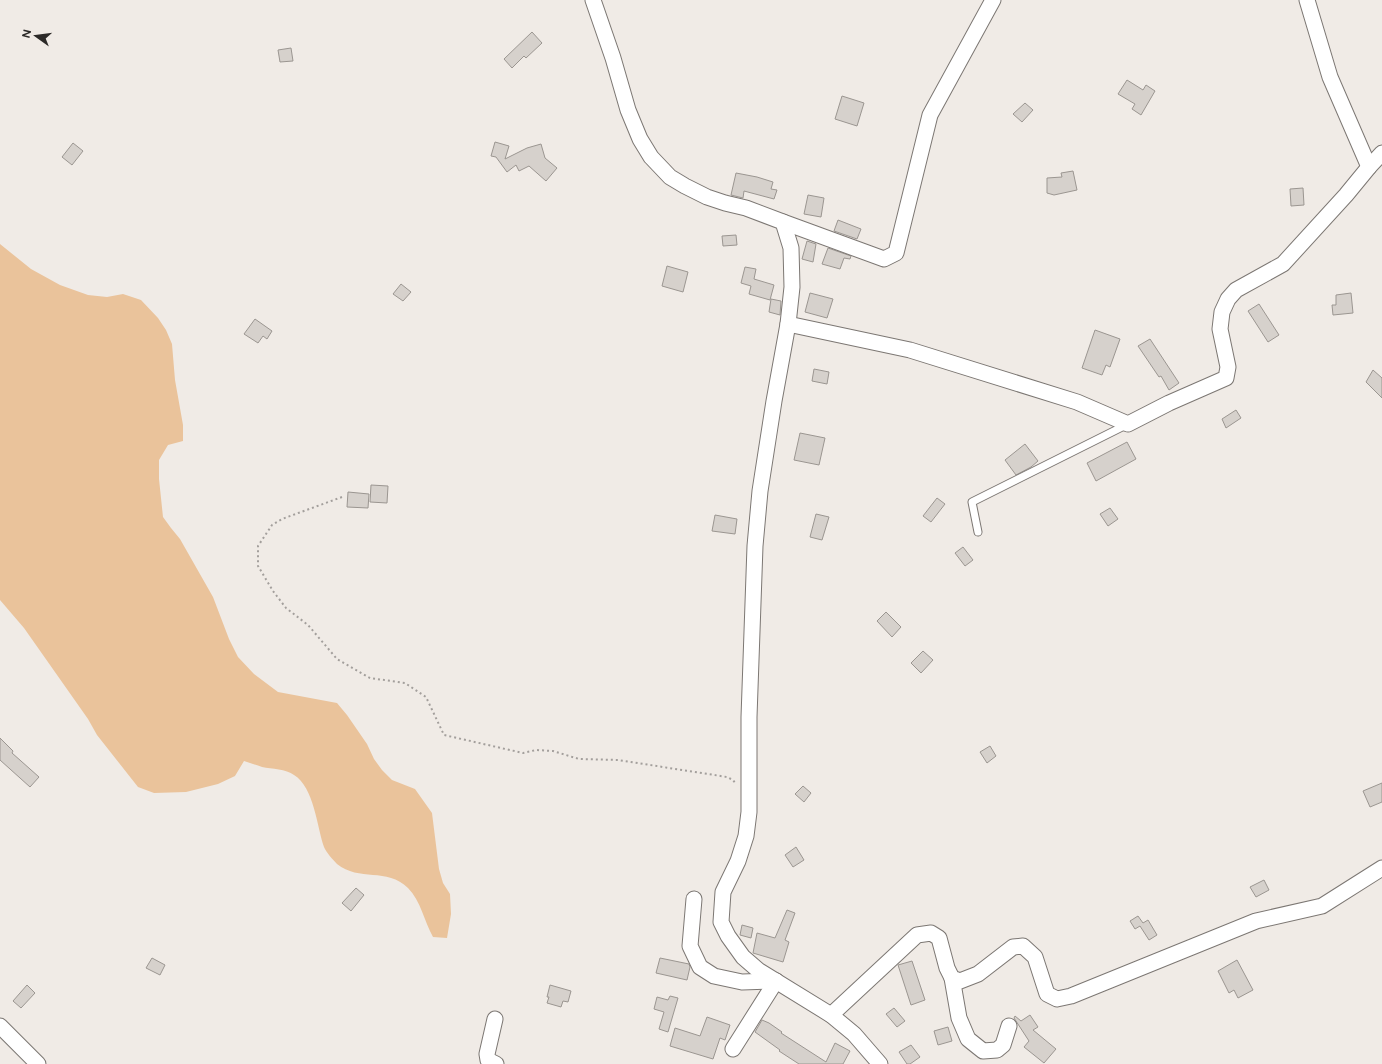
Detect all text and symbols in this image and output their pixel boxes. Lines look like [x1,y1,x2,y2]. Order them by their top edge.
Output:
north arrow [16,16,56,56]
text: N [19,28,34,39]

